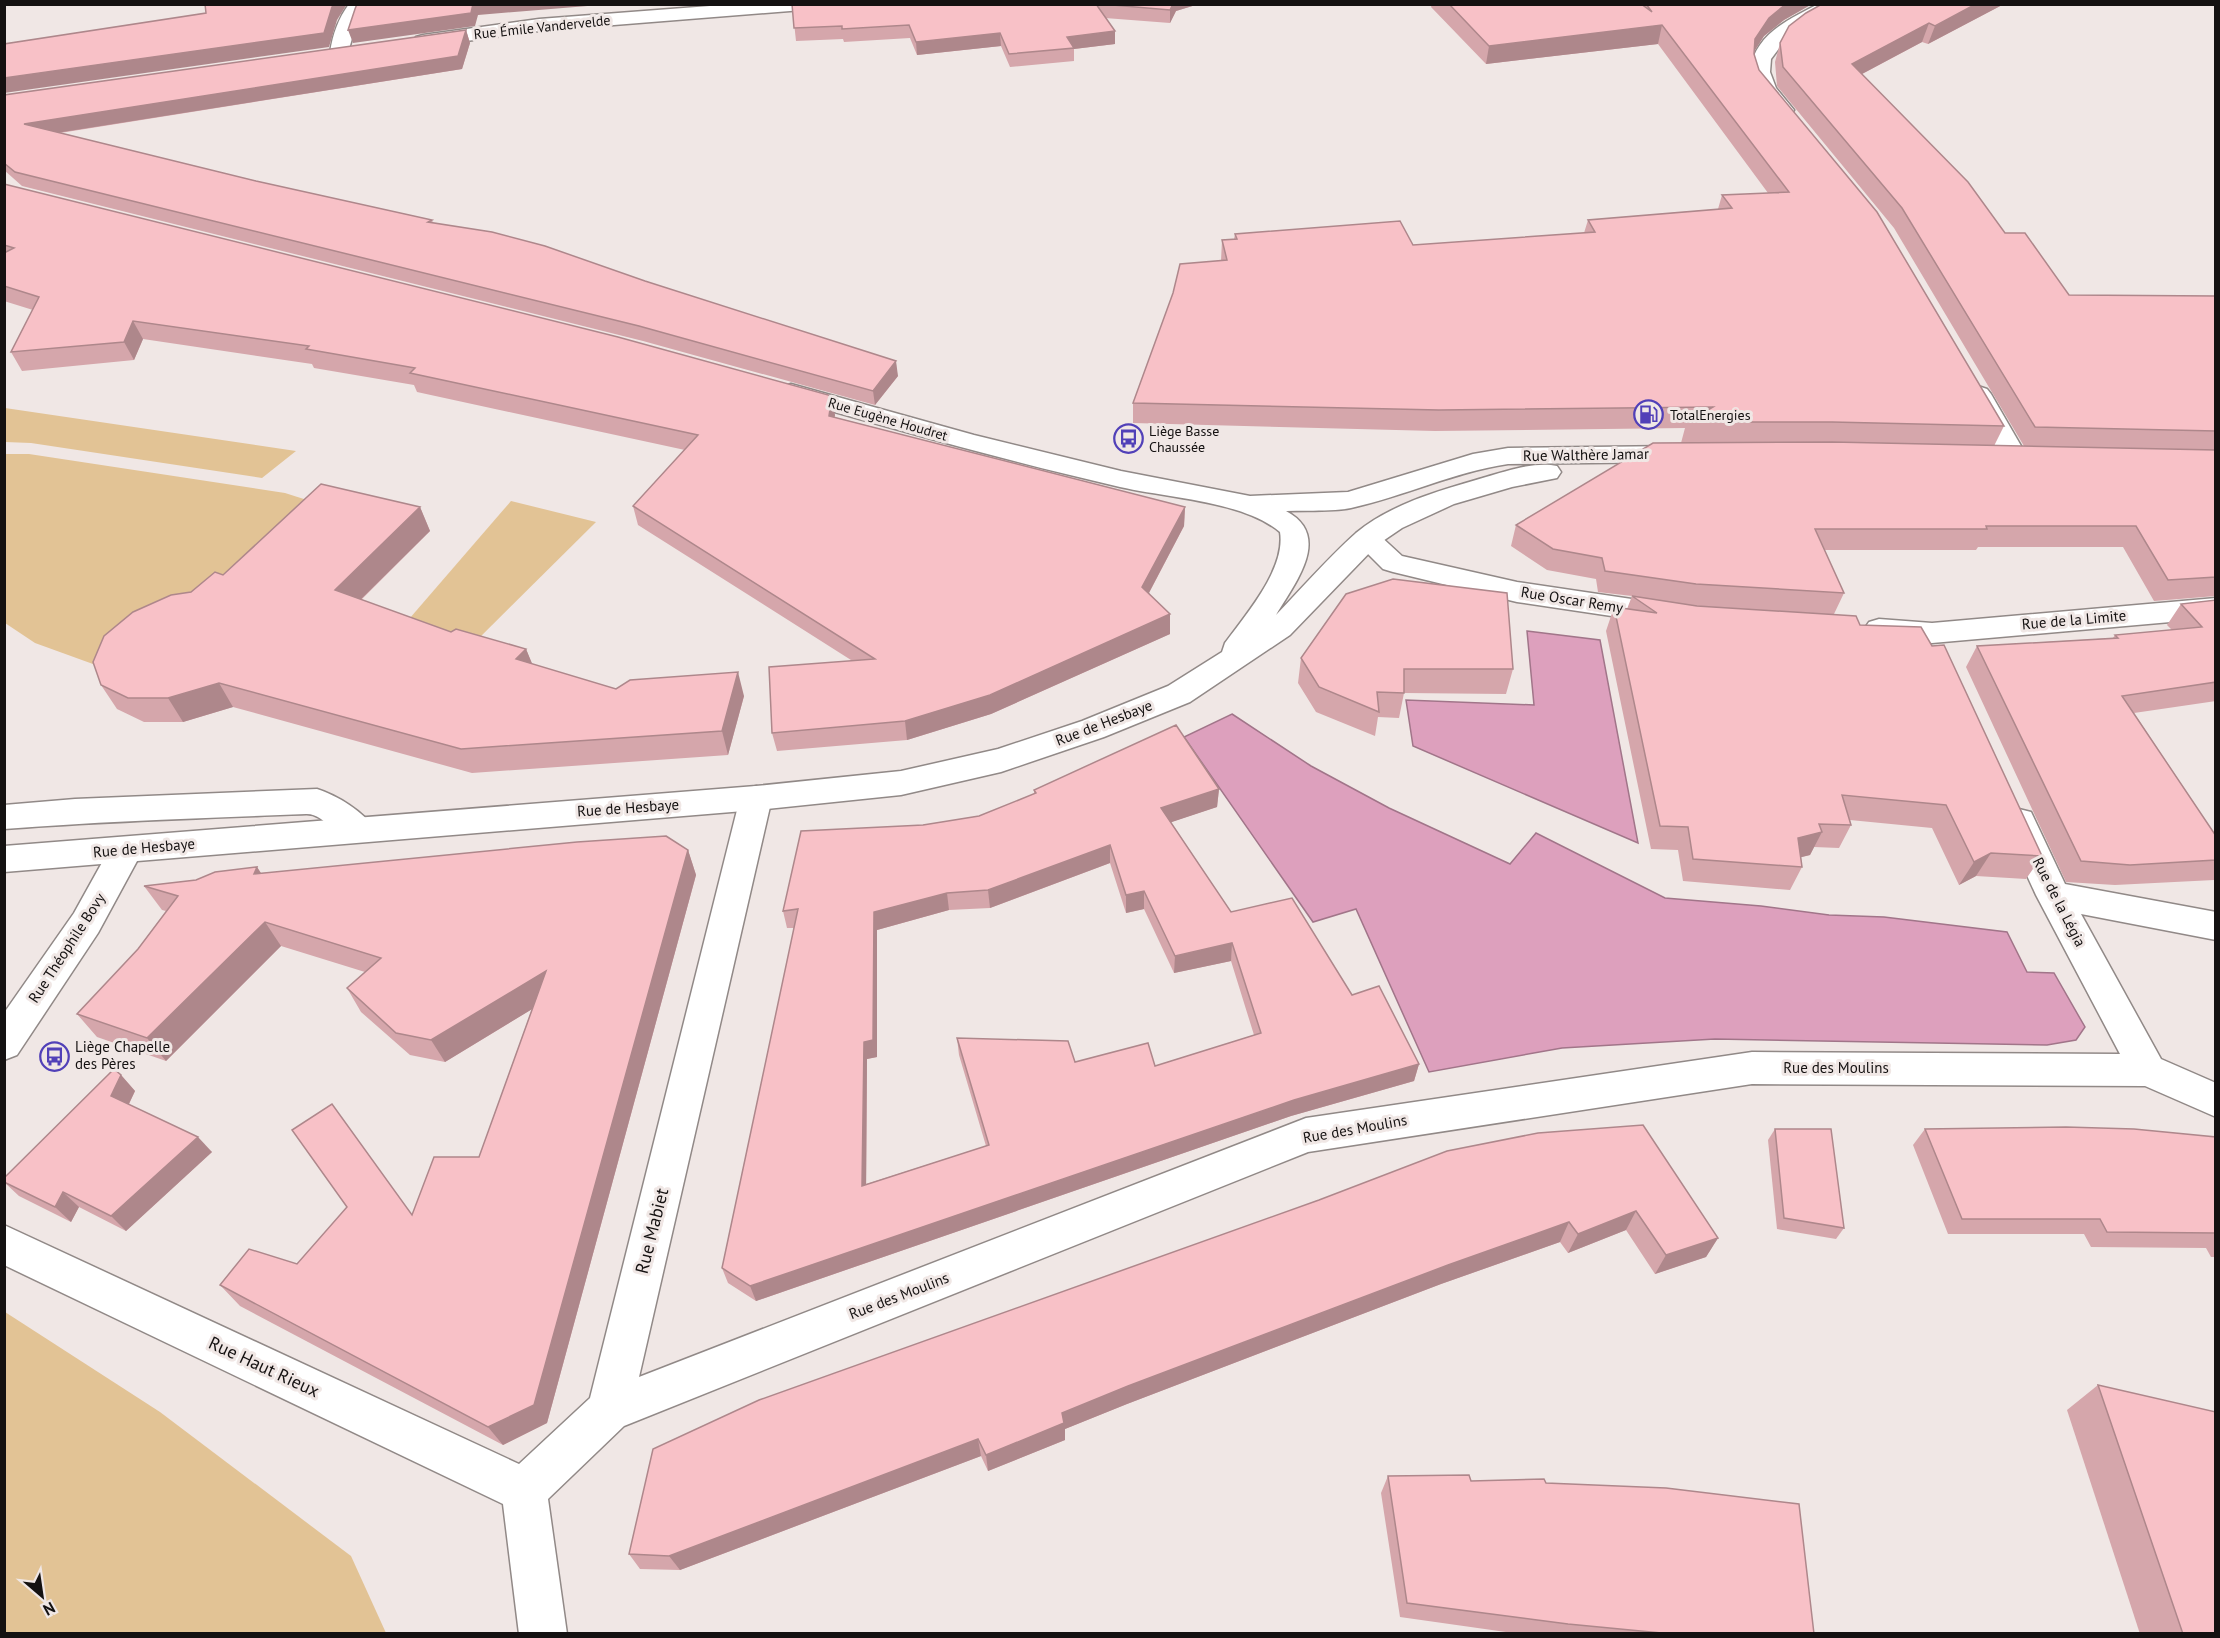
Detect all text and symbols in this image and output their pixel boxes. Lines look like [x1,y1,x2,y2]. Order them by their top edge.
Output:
street label: Rue Émile Vandervelde [473,11,611,43]
street label: Rue Eugène Houdret [826,393,950,445]
fuel station icon: TotalEnergies [1633,399,1665,431]
place label: TotalEnergies [1670,406,1751,424]
place label: Liège Basse Chaussée [1149,422,1219,456]
bus stop icon: Liège Basse Chaussée [1112,423,1144,455]
street label: Rue Walthère Jamar [1523,444,1649,465]
street label: Rue Oscar Remy [1520,582,1625,617]
street label: Rue de la Limite [2021,605,2127,634]
street label: Rue de Hesbaye [1053,695,1155,750]
street label: Rue de Hesbaye [576,794,680,821]
street label: Rue de Hesbaye [92,834,196,861]
street label: Rue de la Légia [2029,854,2090,950]
street label: Rue Théophile Bovy [24,889,109,1006]
place label: Liège Chapelle des Pères [75,1037,170,1073]
bus stop icon: Liège Chapelle des Pères [38,1040,70,1072]
street label: Rue des Moulins [1783,1058,1889,1077]
street label: Rue des Moulins [1301,1110,1408,1147]
street label: Rue Mabiet [630,1186,673,1276]
street label: Rue des Moulins [846,1268,951,1323]
street label: Rue Haut Rieux [205,1331,323,1402]
north arrow [12,1566,72,1626]
text: N [40,1598,59,1620]

